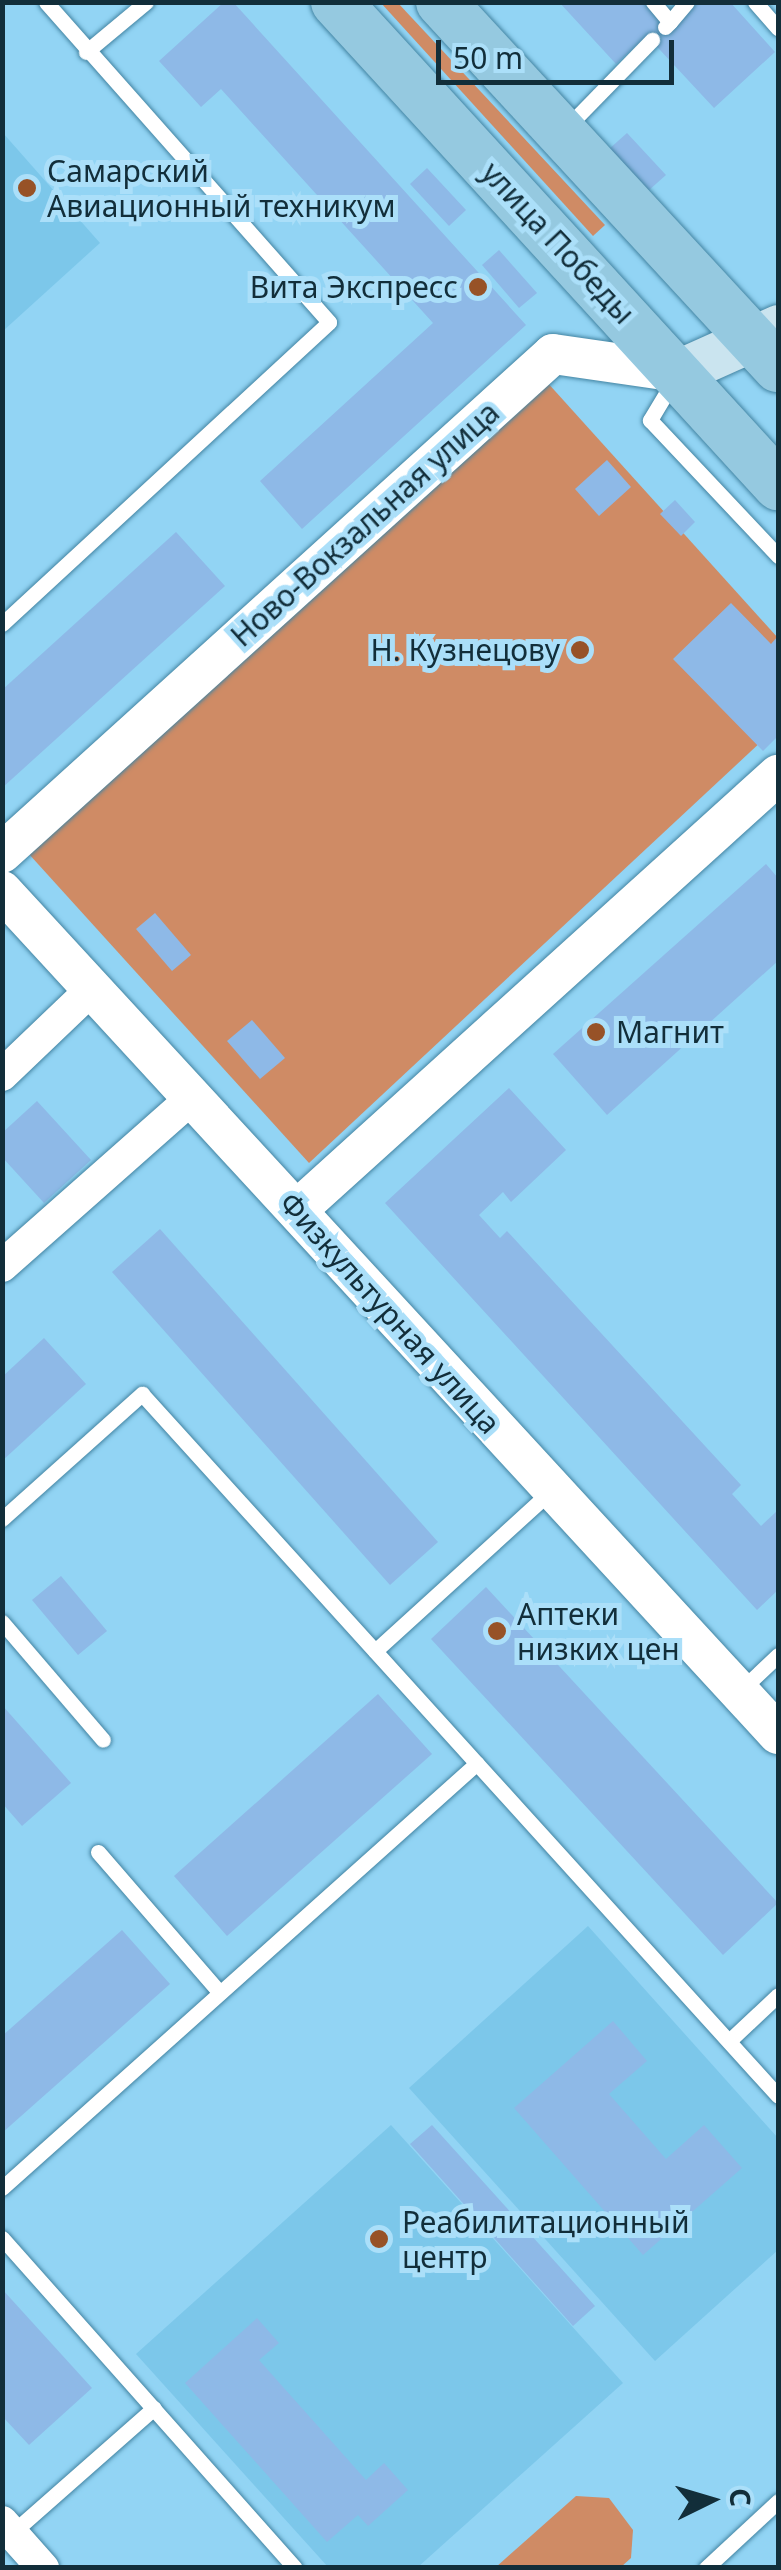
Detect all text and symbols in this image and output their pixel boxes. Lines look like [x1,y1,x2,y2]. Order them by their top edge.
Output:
scale bar [441,20,678,82]
text: 50 m [453,37,523,78]
place label: Самарский Авиационный техникум [47,153,395,224]
street label: улица Победы [474,155,642,331]
marker: Самарский Авиационный техникум [16,177,38,199]
place label: Вита Экспресс [250,269,458,305]
marker: Вита Экспресс [467,276,489,298]
street label: Ново-Вокзальная улица [224,394,506,654]
place label: Н. Кузнецову [370,632,560,668]
marker: Н. Кузнецову [569,639,591,661]
place label: Магнит [616,1014,724,1050]
marker: Магнит [585,1021,607,1043]
street label: Физкультурная улица [272,1185,508,1441]
place label: Аптеки низких цен [517,1596,680,1666]
marker: Аптеки низких цен [486,1620,508,1642]
place label: Реабилитационный центр [402,2204,690,2274]
marker: Реабилитационный центр [366,2226,392,2252]
north arrow [661,2450,761,2550]
text: С [721,2487,761,2508]

